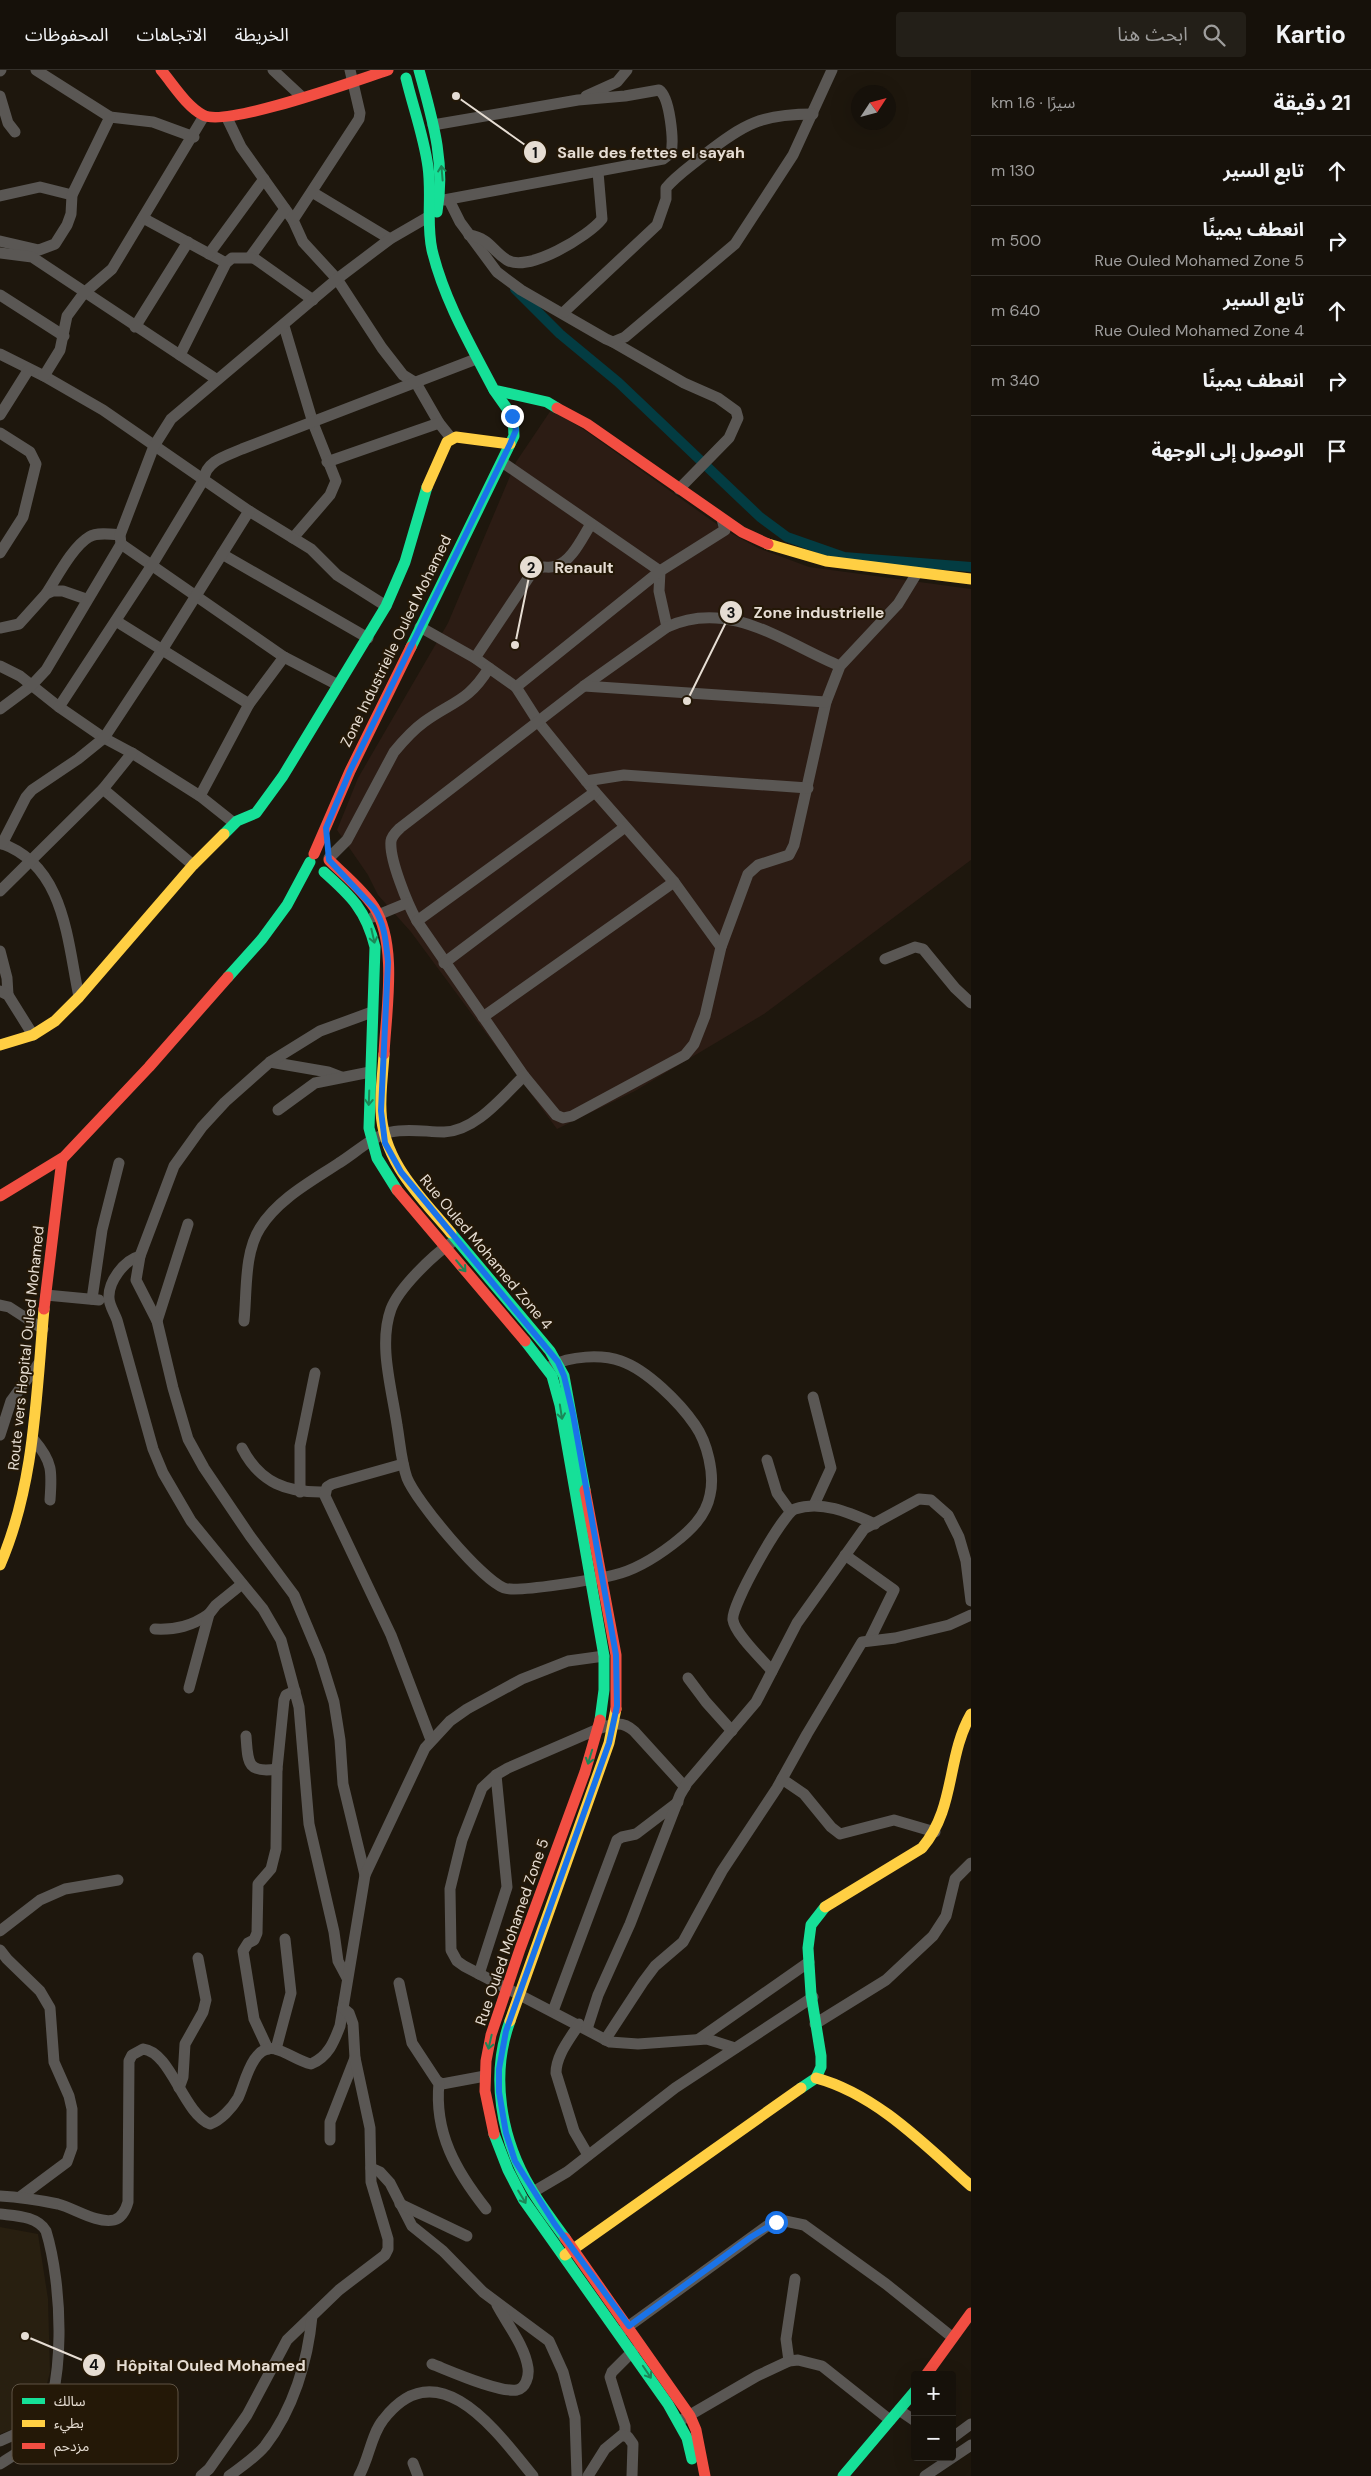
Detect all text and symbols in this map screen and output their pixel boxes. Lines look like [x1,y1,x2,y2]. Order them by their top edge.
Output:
search box [896,12,1246,57]
text: Kartio [1276,19,1346,50]
icon: search [1200,21,1228,49]
text: ابحث هنا [1117,22,1188,47]
text: المحفوظات [25,23,109,47]
text: الاتجاهات [137,23,207,47]
text: الخريطة [235,23,289,47]
north arrow [851,85,896,130]
text: 21 دقيقة [1273,89,1351,117]
text: سيرًا · 1.6 km [991,92,1075,113]
callout: Salle des fettes el sayah [522,137,755,168]
text: Salle des fettes el sayah [557,142,745,163]
text: 1 [532,143,538,163]
icon: ahead [1323,157,1351,185]
text: تابع السير [1223,158,1304,183]
text: 130 m [991,160,1035,181]
one-way arrow [437,165,446,181]
text: انعطف يمينًا [1202,217,1304,242]
icon: right [1323,227,1351,255]
text: 500 m [991,230,1041,251]
text: Rue Ouled Mohamed Zone 5 [1095,250,1304,271]
text: تابع السير [1223,287,1304,312]
icon: ahead [1323,297,1351,325]
text: 640 m [991,300,1040,321]
text: Rue Ouled Mohamed Zone 4 [1095,320,1304,341]
icon: right [1323,367,1351,395]
text: انعطف يمينًا [1202,368,1304,393]
text: 340 m [991,370,1040,391]
route end [501,405,524,428]
icon: arrive [1323,437,1351,465]
text: الوصول إلى الوجهة [1152,438,1304,463]
street label: Zone Industrielle Ouled Mohamed [336,532,456,750]
callout: Renault [519,552,623,583]
text: Renault [554,557,614,578]
text: 2 [527,558,536,578]
callout: Zone industrielle [718,597,894,628]
text: Zone industrielle [754,602,884,623]
text: 3 [726,603,736,623]
one-way arrow [369,928,378,944]
one-way arrow [365,1090,374,1106]
street label: Rue Ouled Mohamed Zone 4 [415,1170,557,1334]
street label: Route vers Hopital Ouled Mohamed [3,1225,49,1471]
one-way arrow [455,1259,466,1272]
one-way arrow [557,1403,567,1419]
one-way arrow [584,1748,594,1764]
street label: Rue Ouled Mohamed Zone 5 [471,1836,553,2028]
one-way arrow [485,2034,494,2050]
one-way arrow [517,2190,527,2204]
route start [765,2211,788,2234]
callout: Hôpital Ouled Mohamed [81,2350,315,2381]
text: 4 [89,2355,99,2375]
text: Hôpital Ouled Mohamed [116,2355,306,2376]
one-way arrow [642,2365,652,2379]
map controls [911,2371,956,2461]
button: + [911,2371,956,2416]
legend [12,2384,178,2464]
text: سالك [54,2392,86,2410]
text: بطيء [54,2414,84,2434]
button: − [911,2416,956,2461]
text: مزدحم [54,2437,89,2457]

